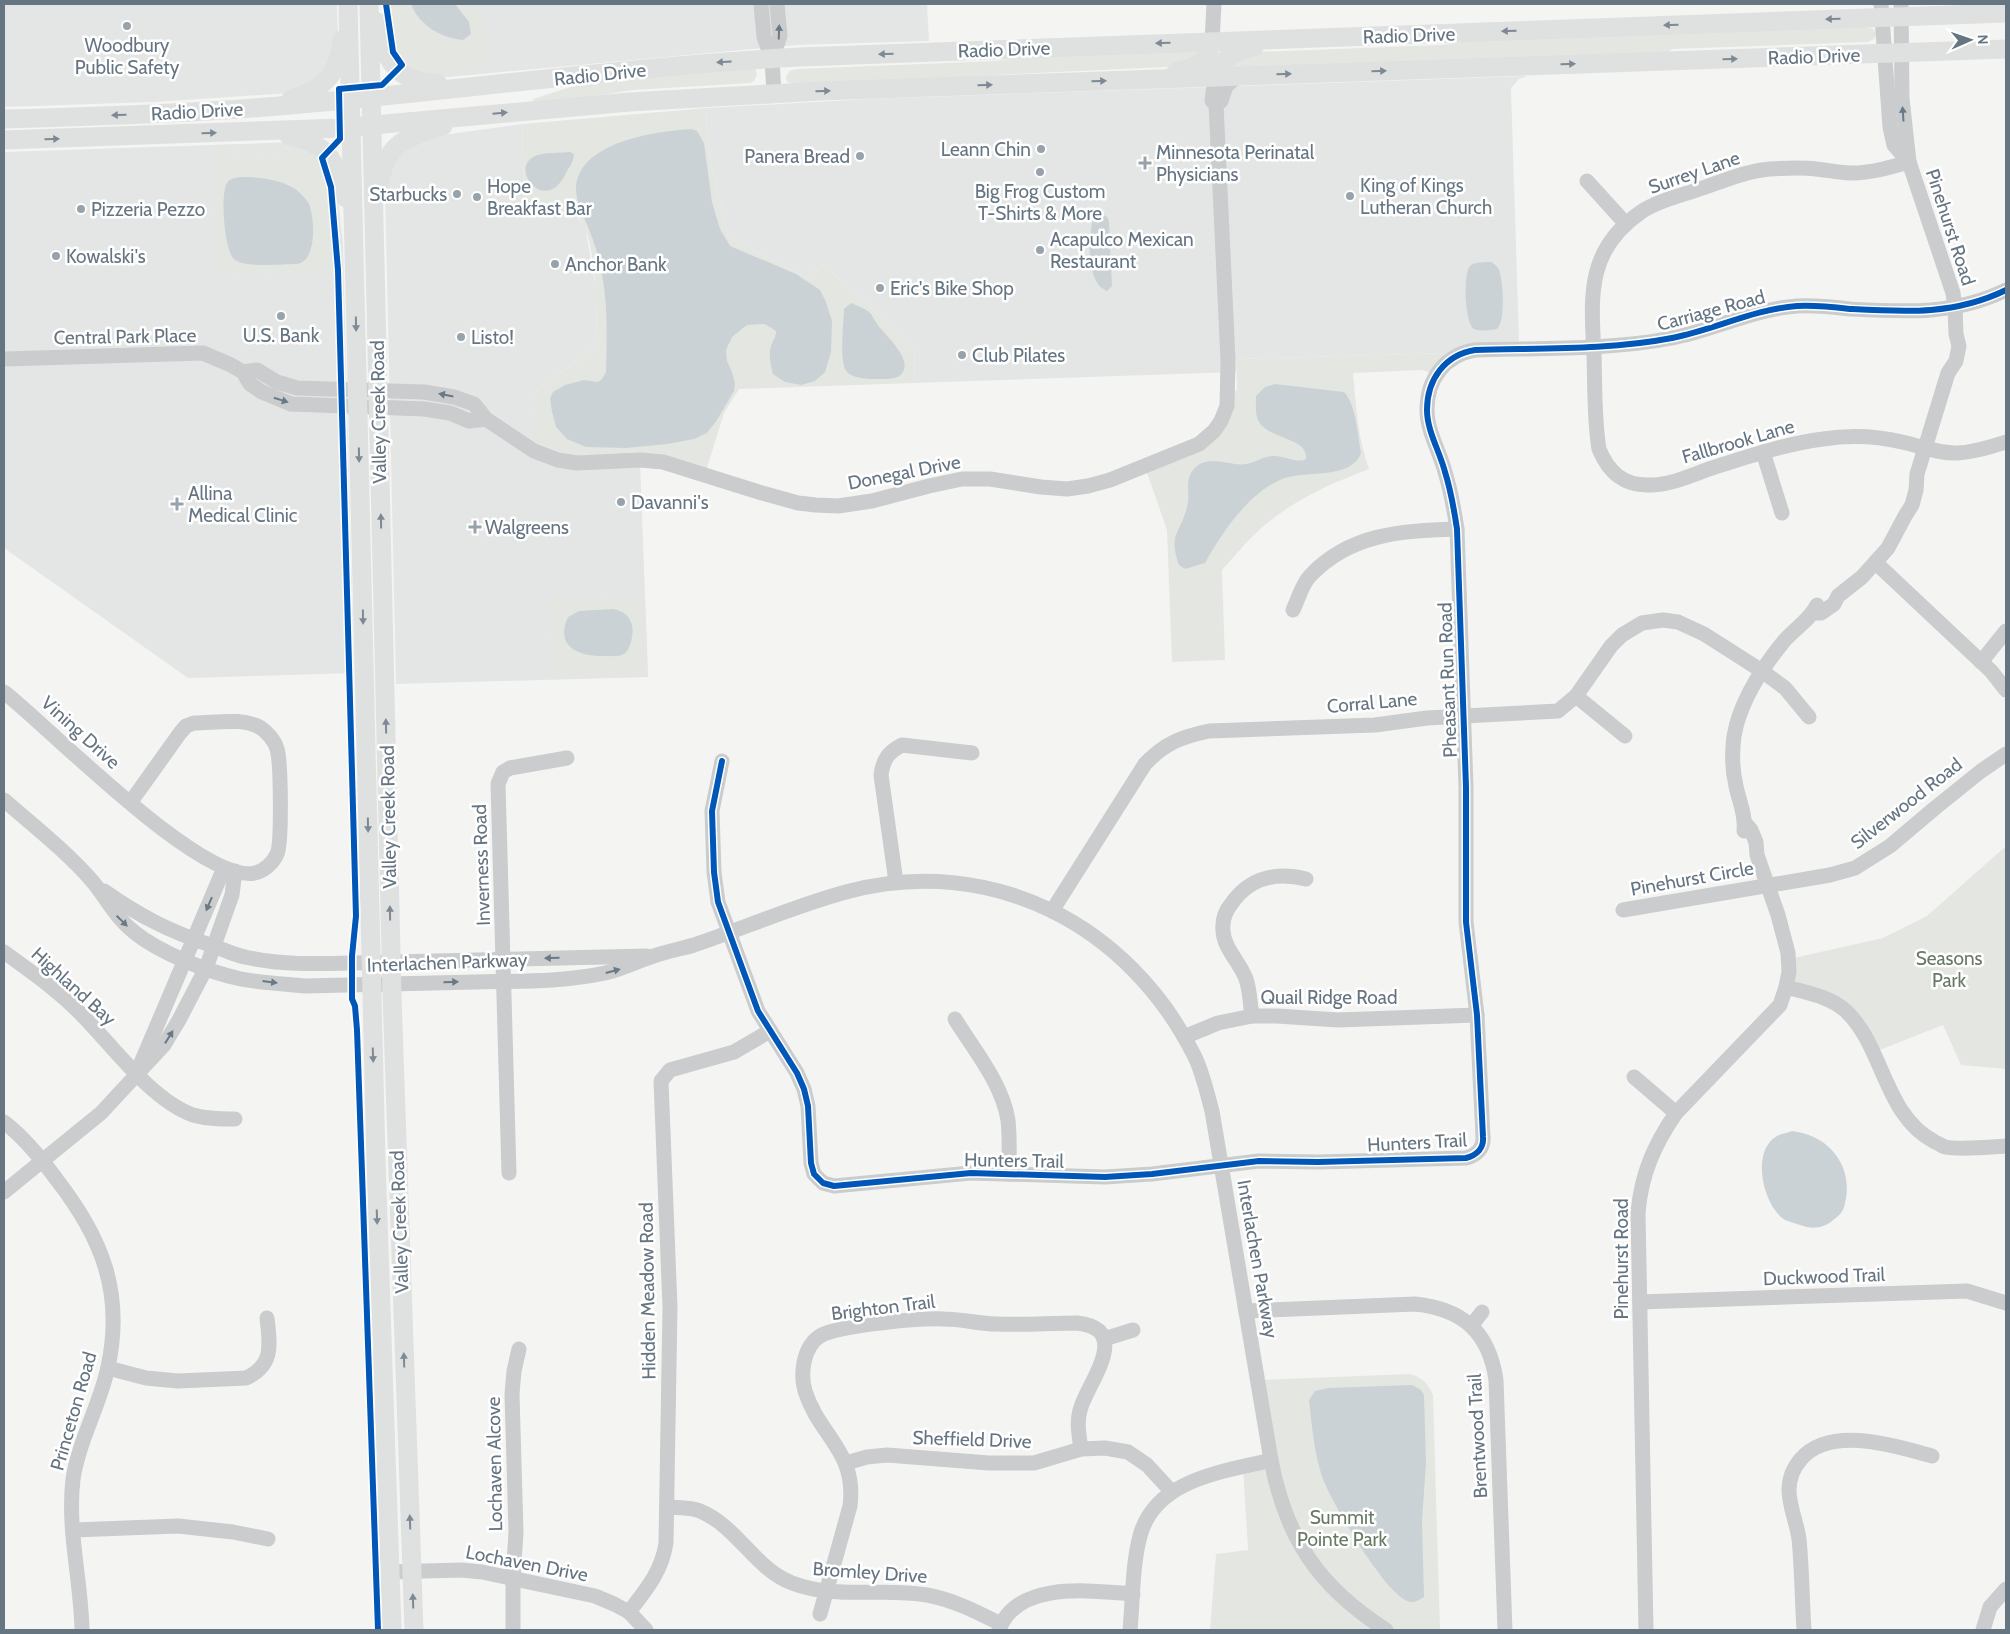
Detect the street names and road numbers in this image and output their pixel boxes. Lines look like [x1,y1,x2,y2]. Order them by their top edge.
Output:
street label: Radio Drive [1362,22,1456,49]
street label: Radio Drive [957,36,1051,63]
street label: Radio Drive [1767,43,1861,70]
street label: Radio Drive [553,58,647,91]
street label: Radio Drive [150,98,244,125]
street label: Surrey Lane [1645,146,1743,199]
street label: Pinehurst Road [1921,166,1980,288]
street label: Carriage Road [1655,285,1768,336]
street label: Central Park Place [53,324,197,349]
street label: Valley Creek Road [366,340,391,484]
street label: Fallbrook Lane [1679,414,1797,469]
street label: Donegal Drive [846,450,963,495]
street label: Pheasant Run Road [1433,602,1462,758]
street label: Corral Lane [1326,687,1418,718]
street label: Vining Drive [37,691,125,774]
street label: Valley Creek Road [376,745,401,889]
street label: Silverwood Road [1846,753,1967,854]
street label: Inverness Road [468,804,495,926]
street label: Pinehurst Circle [1629,856,1756,901]
street label: Highland Bay [27,942,121,1031]
street label: Interlachen Parkway [366,948,528,977]
street label: Quail Ridge Road [1261,986,1397,1009]
street label: Hunters Trail [1367,1128,1468,1157]
street label: Hunters Trail [964,1148,1065,1173]
street label: Valley Creek Road [386,1150,413,1294]
street label: Interlachen Parkway [1232,1178,1283,1341]
street label: Pinehurst Road [1610,1198,1633,1320]
street label: Hidden Meadow Road [634,1202,661,1380]
street label: Duckwood Trail [1763,1263,1886,1290]
street label: Brighton Trail [830,1290,937,1325]
street label: Princeton Road [46,1349,101,1473]
street label: Brentwood Trail [1463,1372,1492,1499]
street label: Lochaven Alcove [482,1396,507,1532]
street label: Sheffield Drive [912,1426,1032,1453]
street label: Lochaven Drive [464,1540,590,1587]
street label: Bromley Drive [812,1557,928,1588]

